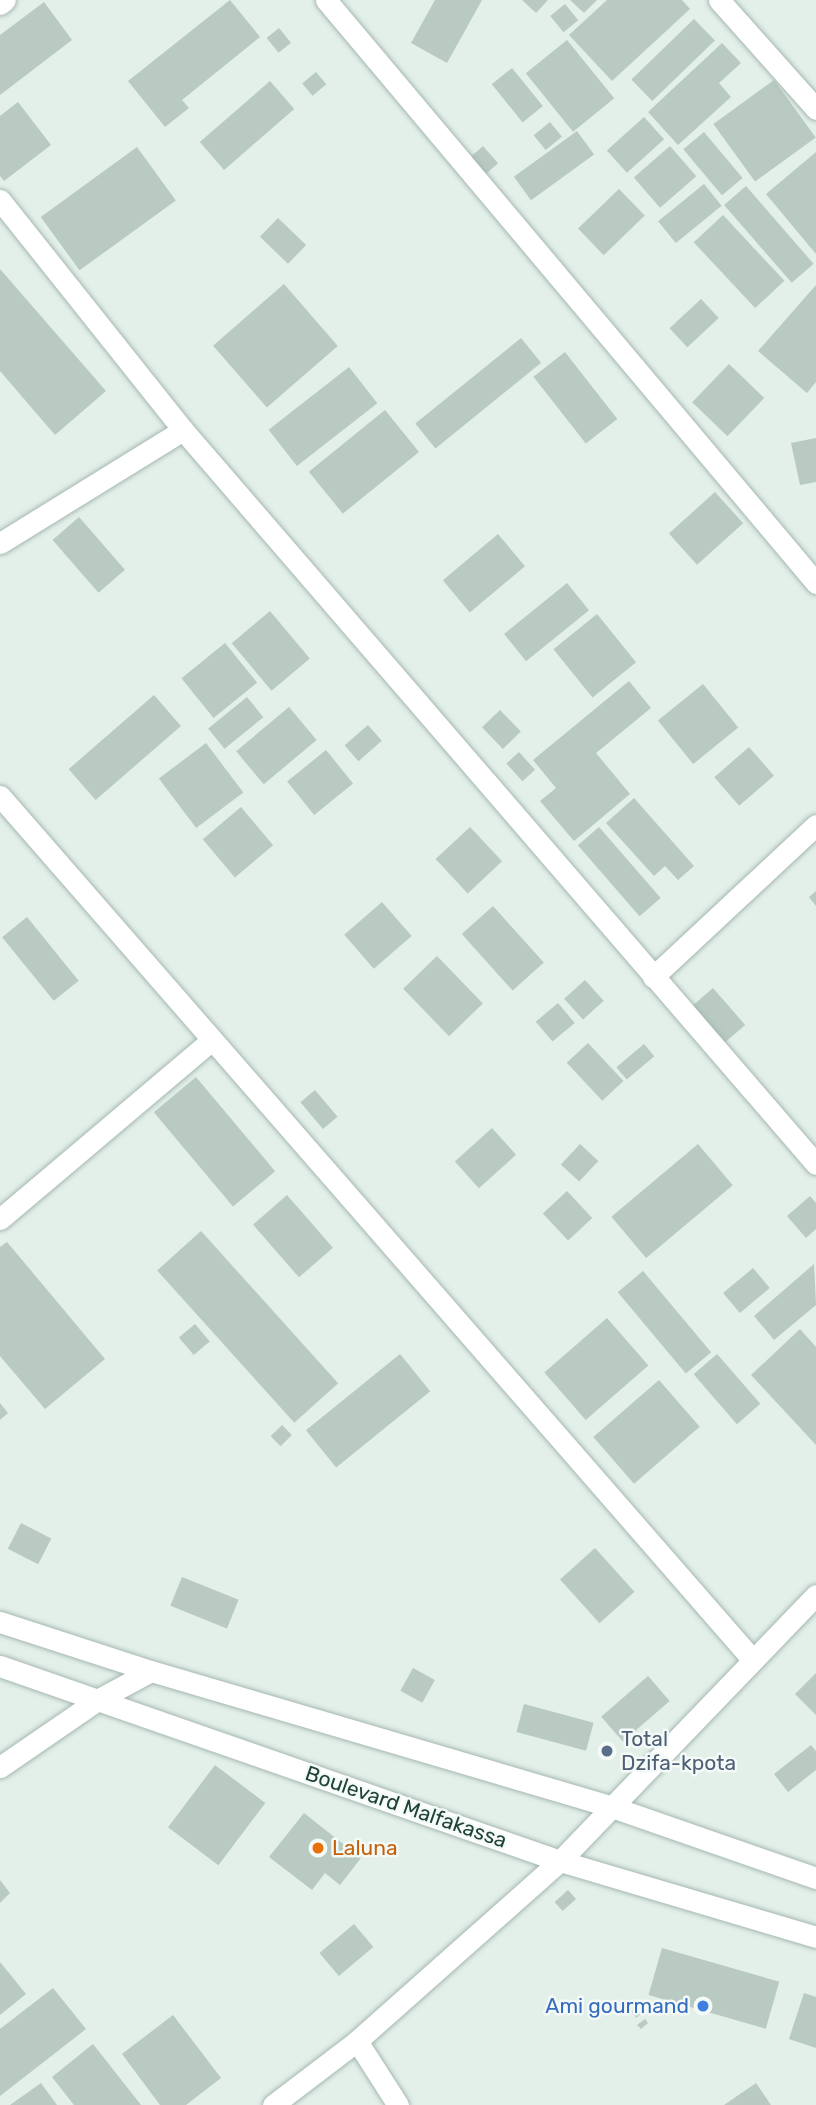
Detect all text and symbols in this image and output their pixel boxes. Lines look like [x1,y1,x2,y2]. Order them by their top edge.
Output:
place label: Total Dzifa-kpota [621,1726,736,1776]
marker: Total Dzifa-kpota [599,1743,615,1759]
street label: Boulevard Malfakassa [302,1761,510,1853]
place label: Laluna [332,1835,397,1861]
marker: Laluna [310,1840,326,1856]
place label: Ami gourmand [545,1993,689,2019]
marker: Ami gourmand [695,1998,711,2014]

